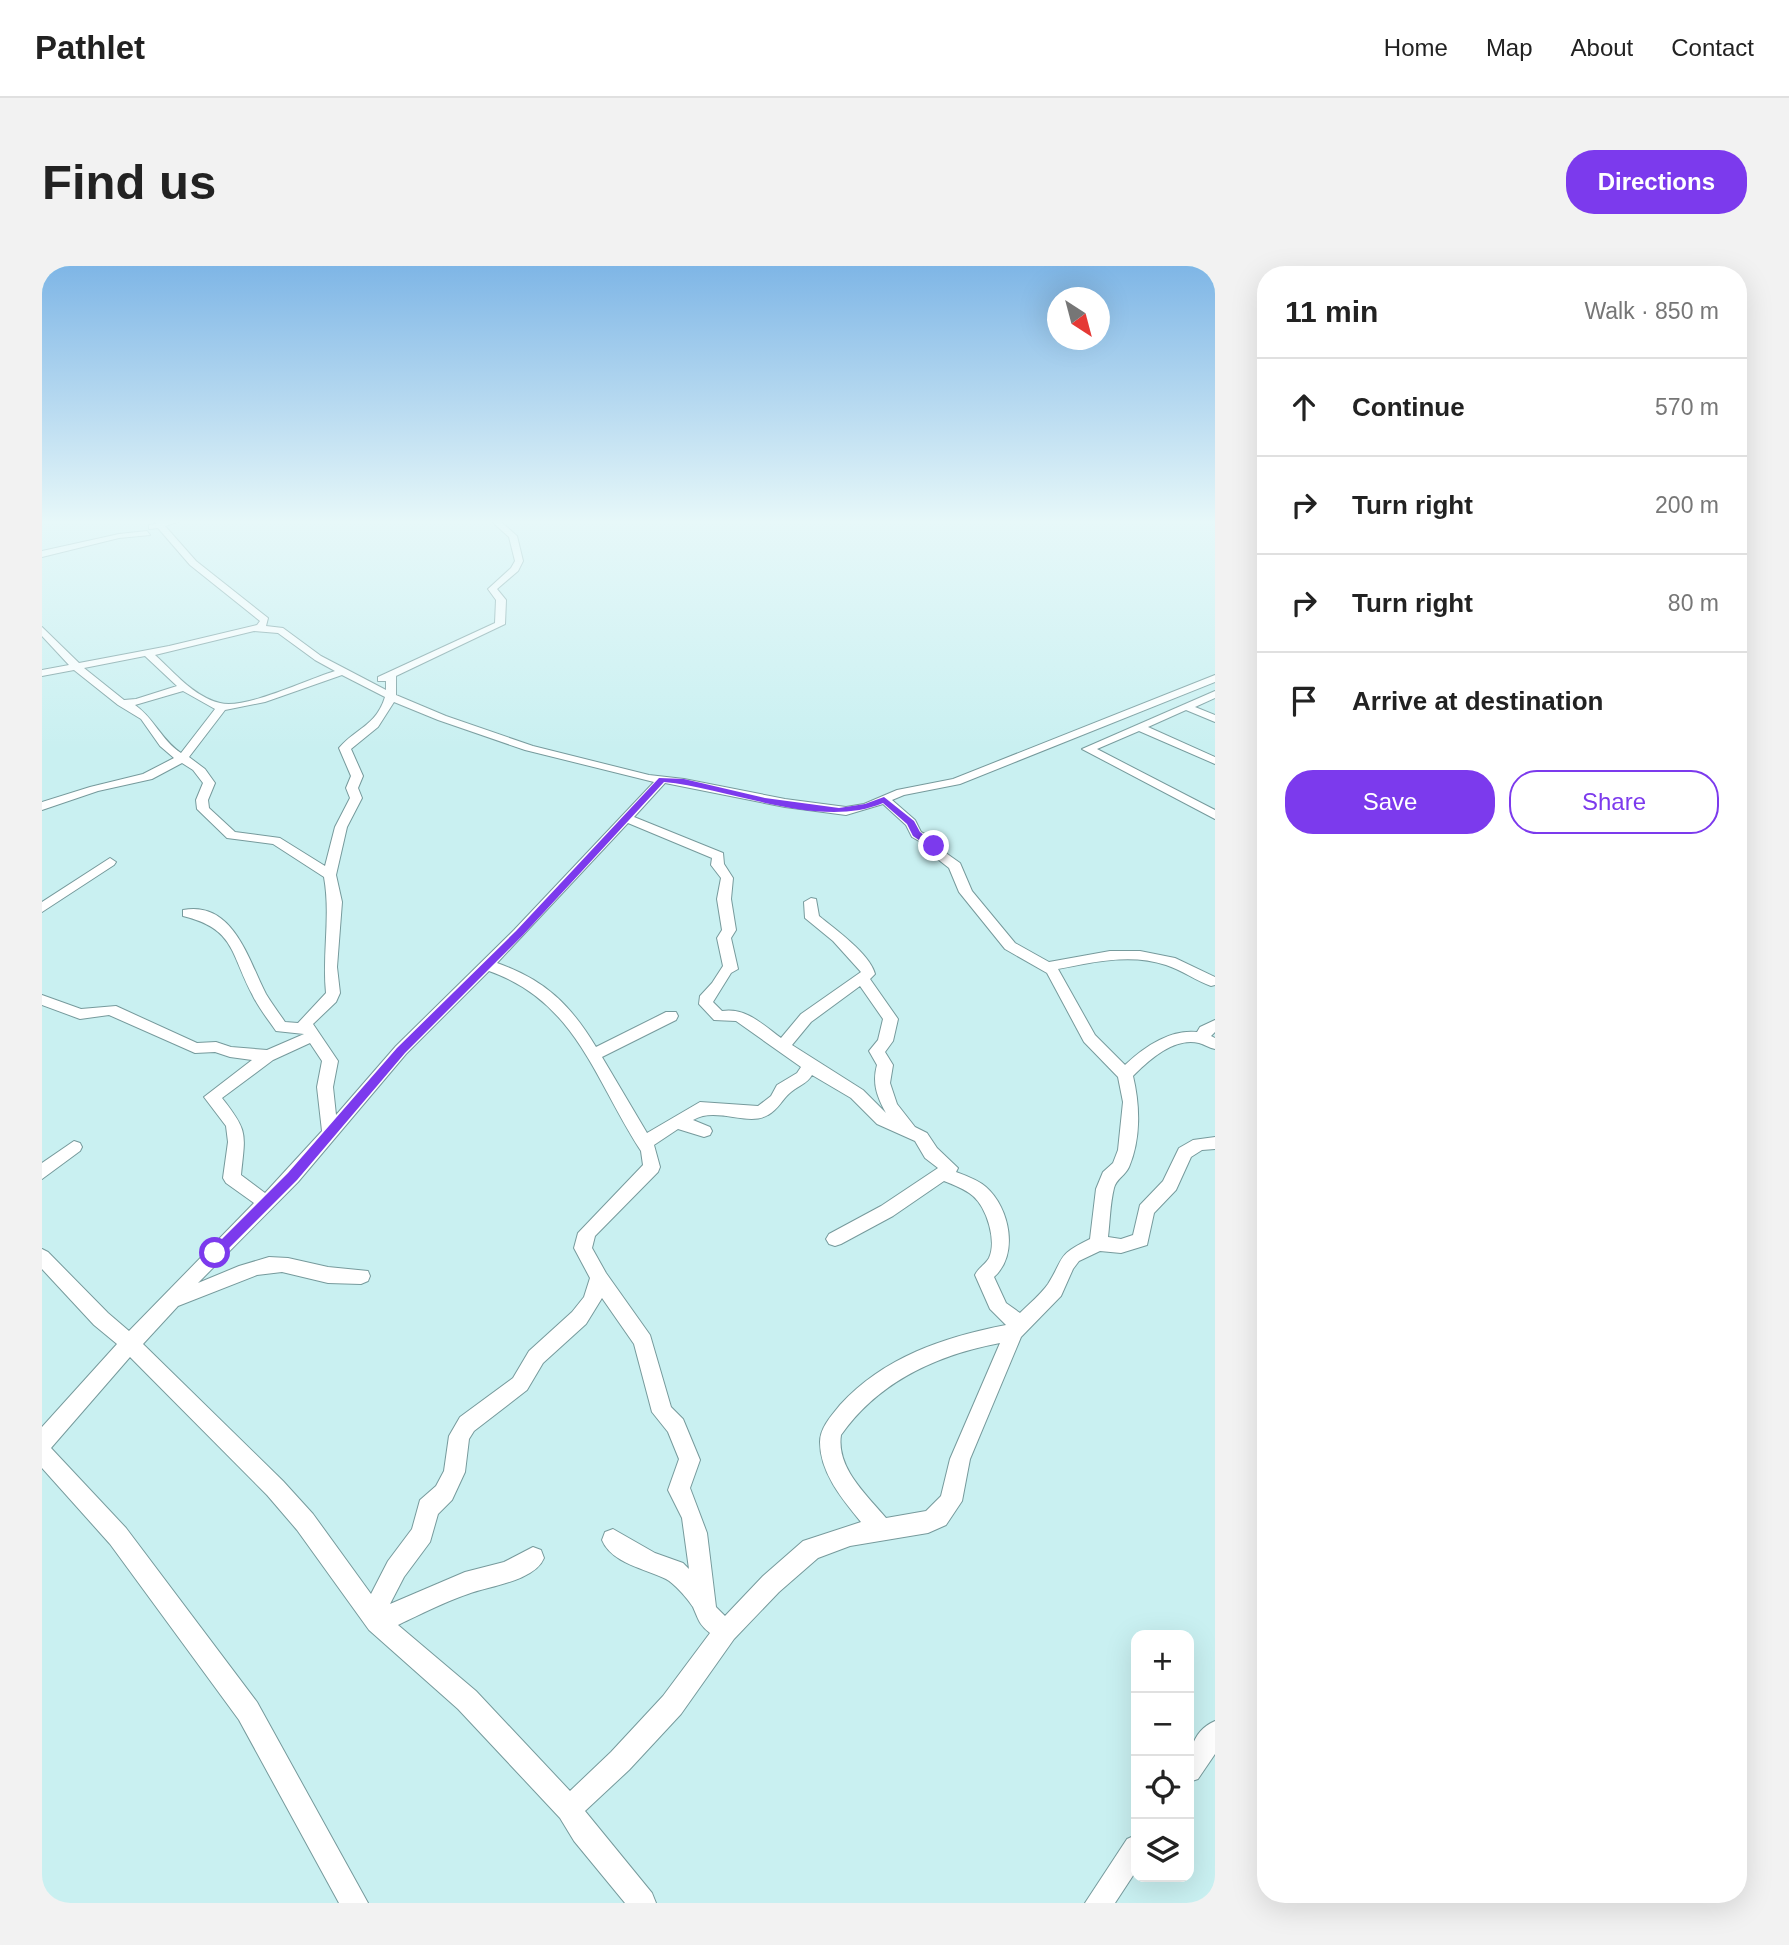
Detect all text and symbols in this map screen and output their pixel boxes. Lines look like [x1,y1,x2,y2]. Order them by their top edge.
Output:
text: Pathlet [35,29,145,66]
text: Home [1384,34,1448,61]
text: Map [1486,34,1533,61]
text: About [1571,34,1633,61]
text: Contact [1671,34,1754,61]
button: Directions [1566,150,1747,214]
text: Find us [42,155,216,209]
north arrow [1047,287,1110,350]
text: 11 min [1285,295,1378,328]
text: Walk · 850 m [1584,298,1719,324]
icon: ahead [1285,388,1323,426]
text: Continue [1352,392,1465,422]
text: 570 m [1655,394,1719,420]
icon: right [1285,486,1323,524]
text: Turn right [1352,490,1473,520]
text: 200 m [1655,492,1719,518]
icon: right [1285,584,1323,622]
text: Turn right [1352,588,1473,618]
text: 80 m [1668,590,1719,616]
icon: arrive [1285,682,1323,720]
text: Arrive at destination [1352,686,1603,716]
button: Save [1285,770,1495,834]
button: Share [1509,770,1719,834]
route end [918,830,949,861]
route start [199,1237,230,1268]
map controls [1131,1630,1194,1882]
button: + [1131,1630,1194,1693]
button: − [1131,1693,1194,1756]
button: locate [1131,1756,1194,1819]
button: layers [1131,1819,1194,1882]

